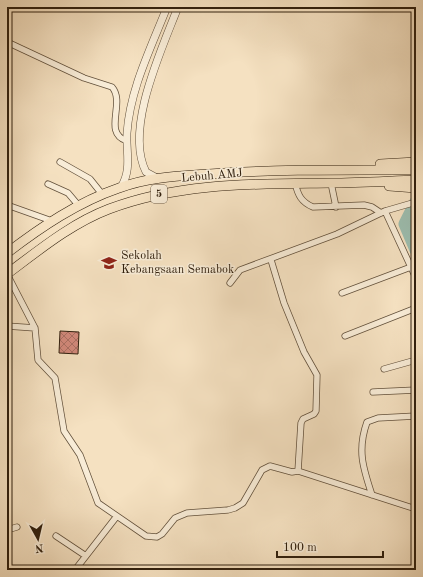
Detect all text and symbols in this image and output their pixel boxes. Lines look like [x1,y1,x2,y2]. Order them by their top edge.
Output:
street label: Lebuh AMJ [181,167,244,185]
road number: 5 [151,185,167,203]
place label: Sekolah Kebangsaan Semabok [121,250,234,276]
school or university icon: Sekolah Kebangsaan Semabok [100,254,118,272]
north arrow [18,519,58,559]
scale bar [277,533,383,559]
text: N [34,541,44,554]
text: 100 m [283,542,317,554]

